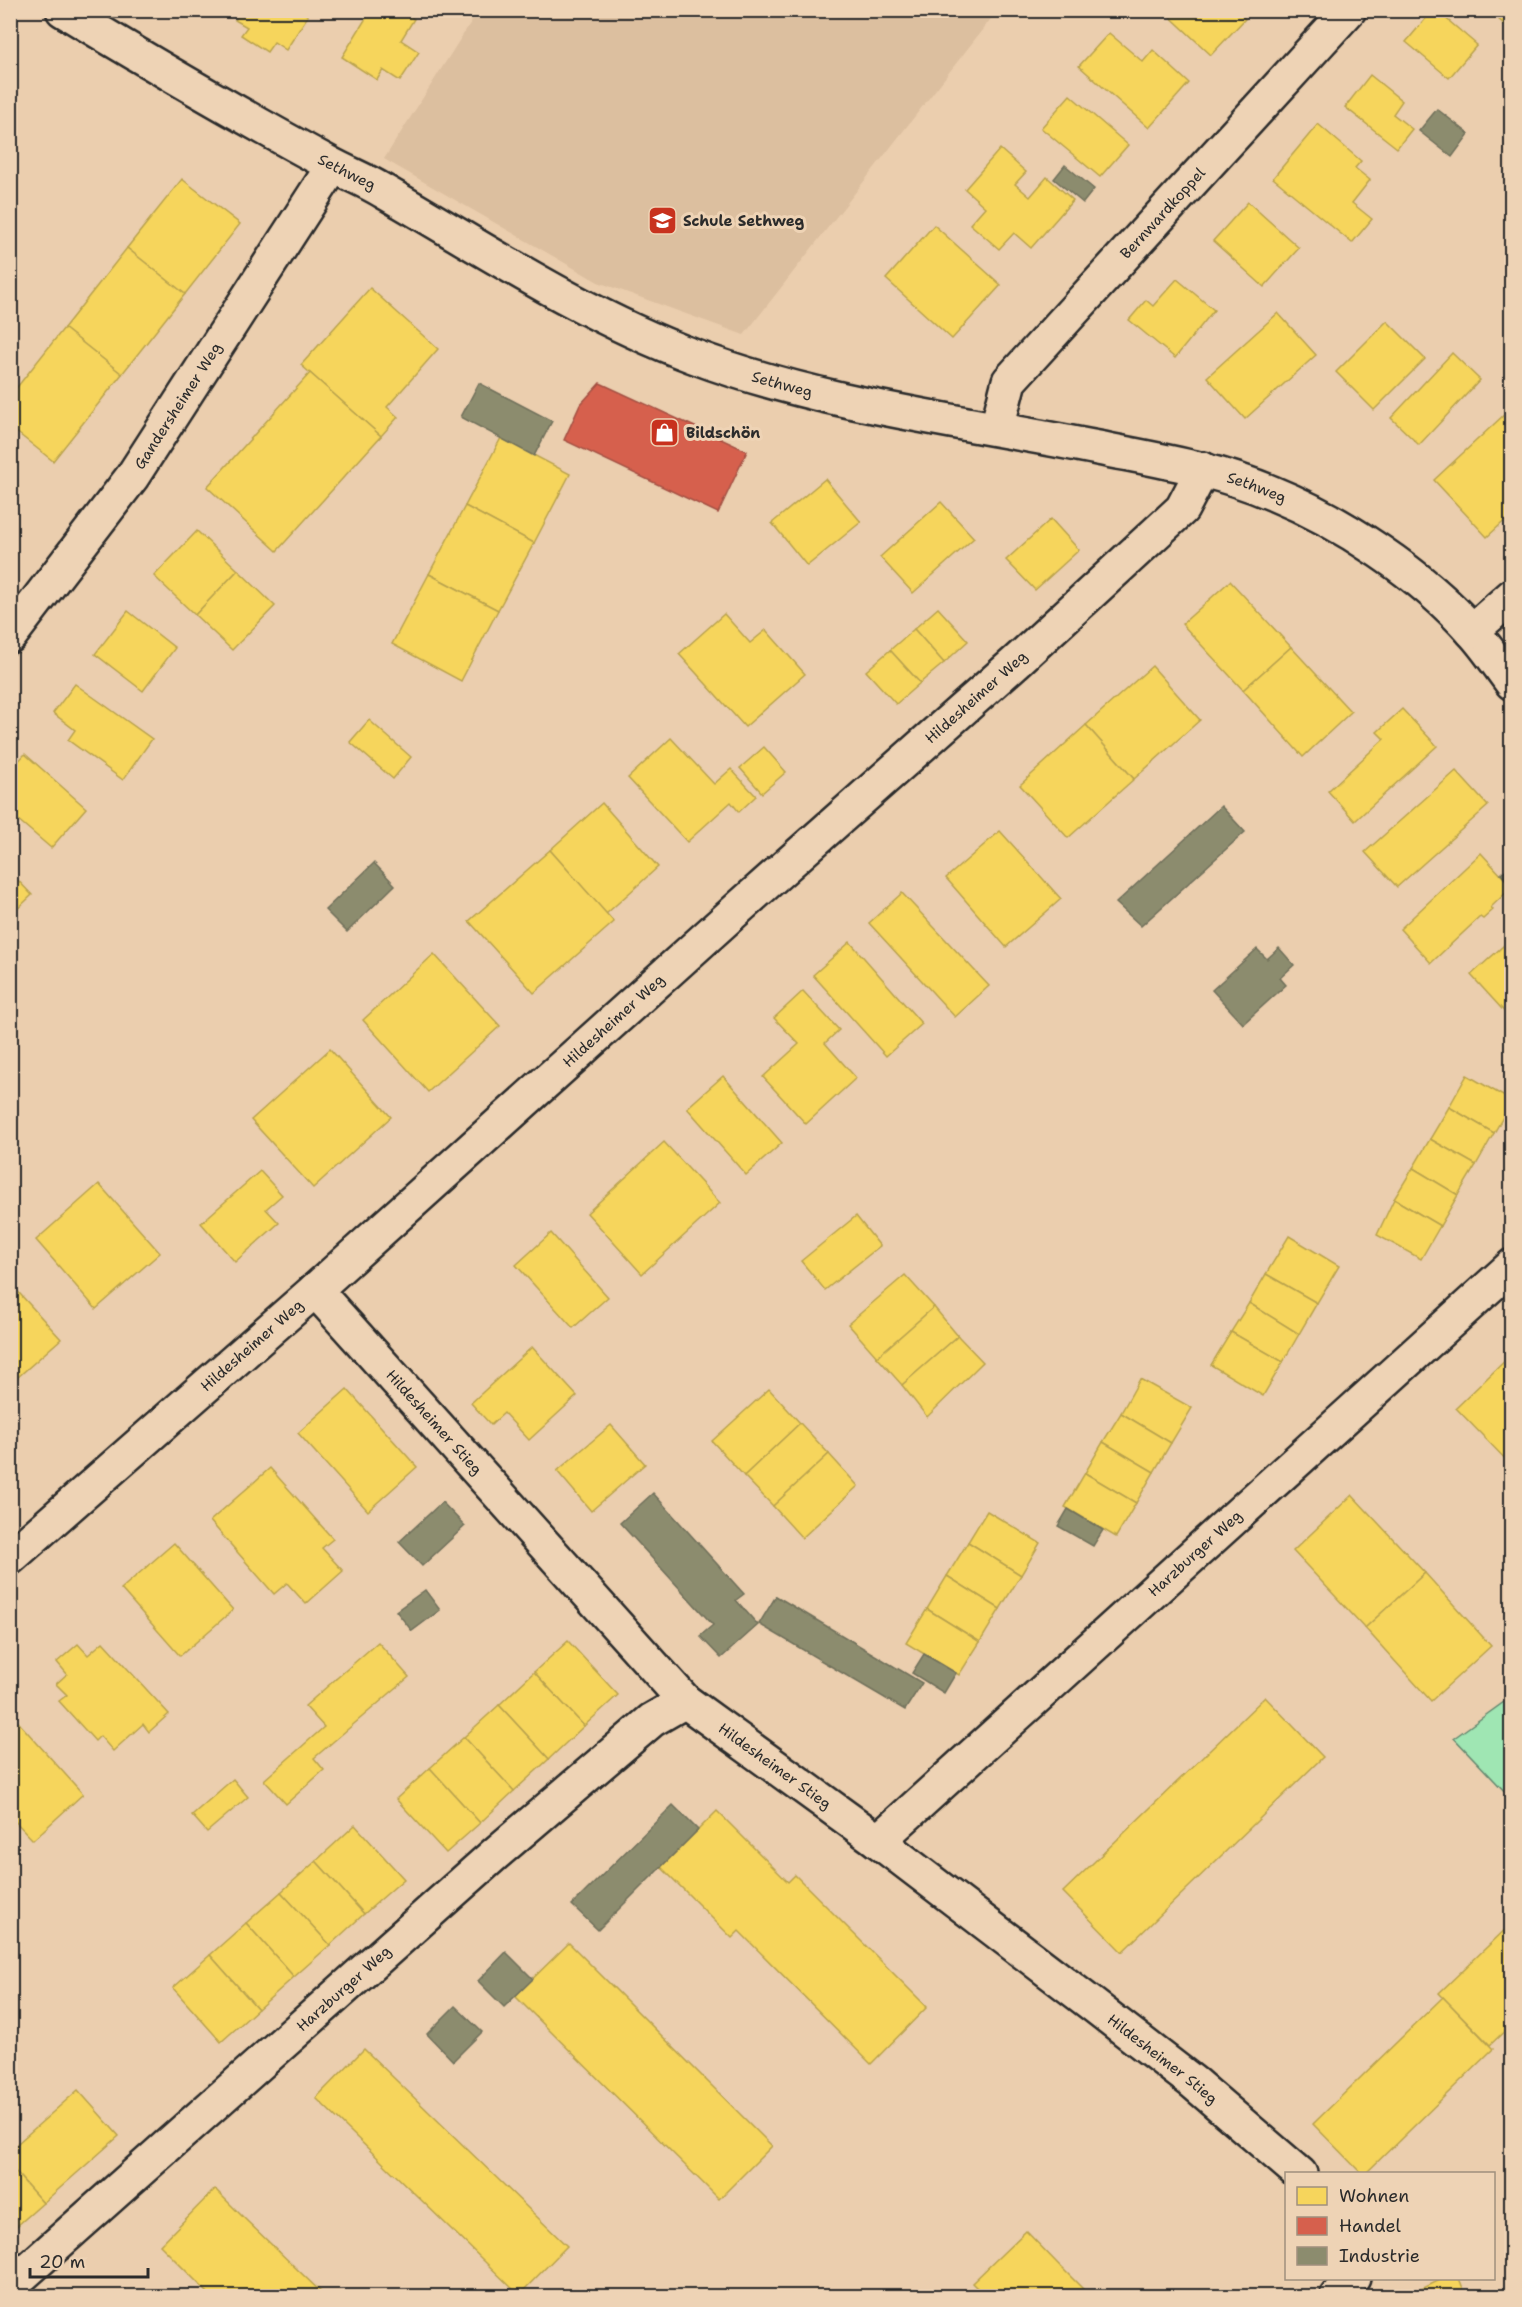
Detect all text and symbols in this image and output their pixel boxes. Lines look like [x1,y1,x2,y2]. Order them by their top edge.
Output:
street label: Sethweg [314,149,379,195]
street label: Bernwardkoppel [1116,163,1210,263]
school or university icon: Schule Sethweg [646,205,678,237]
place label: Schule Sethweg [683,211,805,231]
street label: Gandersheimer Weg [130,339,226,473]
street label: Sethweg [749,366,815,402]
shop icon: Bildschön [649,417,681,449]
place label: Bildschön [686,423,760,443]
street label: Sethweg [1224,467,1289,508]
street label: Hildesheimer Weg [921,647,1032,748]
street label: Hildesheimer Weg [558,970,669,1072]
street label: Hildesheimer Weg [196,1295,307,1396]
street label: Hildesheimer Stieg [382,1365,487,1479]
street label: Harzburger Weg [1144,1506,1246,1601]
street label: Hildesheimer Stieg [714,1718,835,1814]
street label: Harzburger Weg [292,1941,395,2036]
street label: Hildesheimer Stieg [1103,2010,1222,2109]
legend [1285,2172,1495,2280]
text: Wohnen [1339,2184,1409,2208]
text: Handel [1339,2214,1401,2238]
scale bar [30,2241,148,2279]
text: Industrie [1339,2244,1420,2268]
text: 20 m [39,2250,85,2274]

